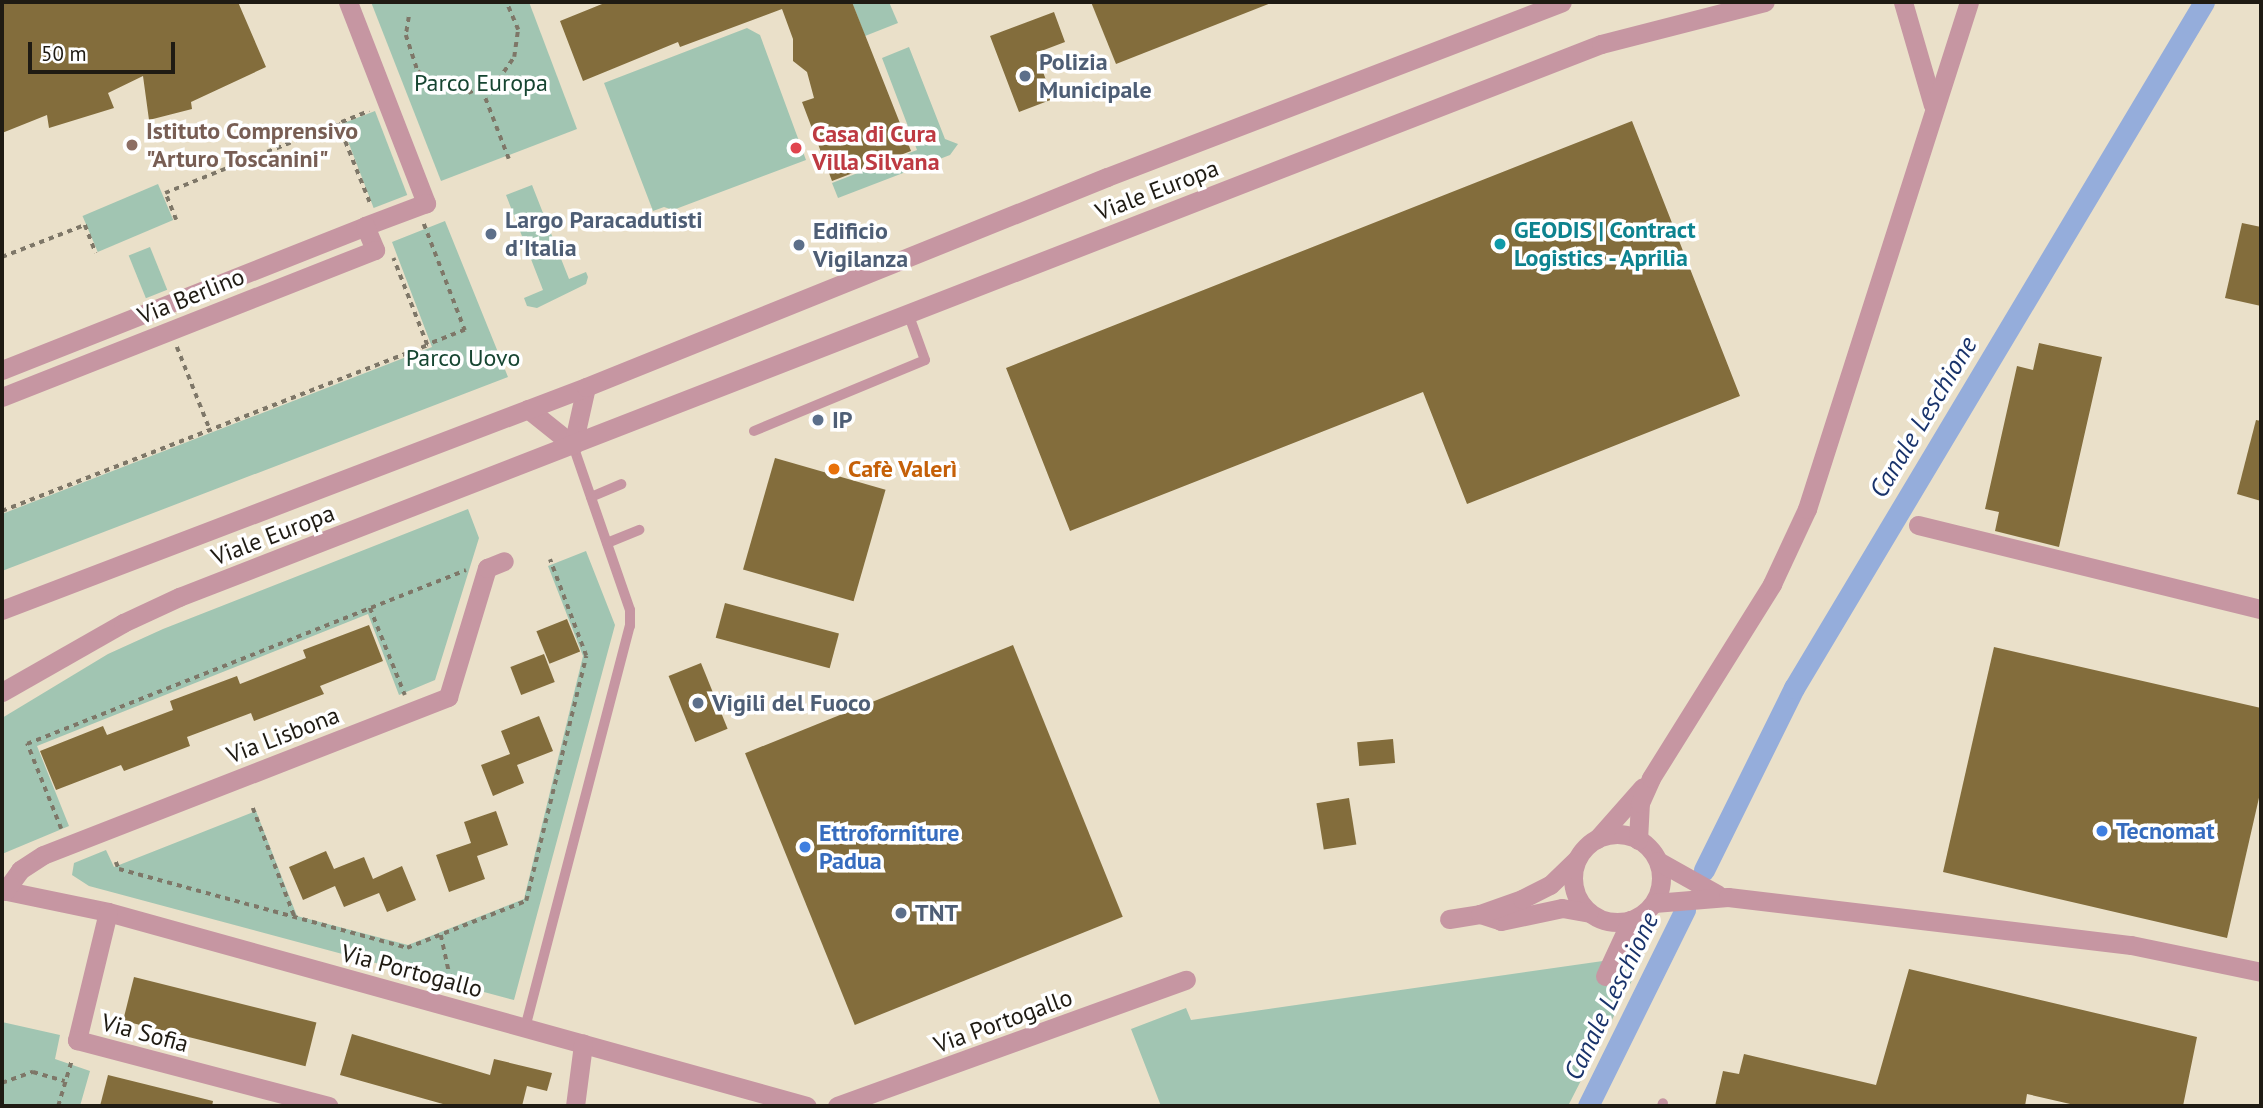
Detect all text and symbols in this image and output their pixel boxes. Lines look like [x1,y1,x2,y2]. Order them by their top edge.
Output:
scale bar [32,28,178,72]
text: 50 m [41,40,87,67]
place label: Polizia Municipale [1039,48,1152,104]
marker: Polizia Municipale [1017,68,1033,84]
park label: Parco Europa [414,69,548,97]
place label: Istituto Comprensivo "Arturo Toscanini" [146,117,358,173]
place label: Casa di Cura Villa Silvana [812,120,940,176]
marker: Istituto Comprensivo "Arturo Toscanini" [124,137,140,153]
marker: Casa di Cura Villa Silvana [786,138,806,158]
street label: Viale Europa [1091,153,1223,227]
place label: Largo Paracadutisti d'Italia [505,206,703,262]
place label: GEODIS | Contract Logistics - Aprilia [1514,216,1696,272]
place label: Edificio Vigilanza [813,217,908,273]
marker: Largo Paracadutisti d'Italia [483,226,499,242]
marker: GEODIS | Contract Logistics - Aprilia [1492,236,1508,252]
marker: Edificio Vigilanza [791,237,807,253]
street label: Via Berlino [134,262,248,330]
water label: Canale Leschione [1863,331,1983,503]
park label: Parco Uovo [406,344,520,372]
place label: IP [832,406,853,434]
marker: IP [810,412,826,428]
place label: Cafè Valerì [848,455,958,483]
marker: Cafè Valerì [826,461,842,477]
street label: Viale Europa [207,498,339,572]
place label: Vigili del Fuoco [712,689,871,717]
marker: Vigili del Fuoco [690,695,706,711]
street label: Via Lisbona [223,700,343,770]
place label: Tecnomat [2116,817,2215,845]
place label: Ettroforniture Padua [819,819,959,875]
marker: Tecnomat [2094,823,2110,839]
marker: Ettroforniture Padua [797,839,813,855]
place label: TNT [915,899,958,927]
marker: TNT [893,905,909,921]
water label: Canale Leschione [1557,907,1665,1085]
street label: Via Portogallo [338,938,486,1004]
street label: Via Portogallo [930,983,1076,1059]
street label: Via Sofia [98,1008,192,1058]

